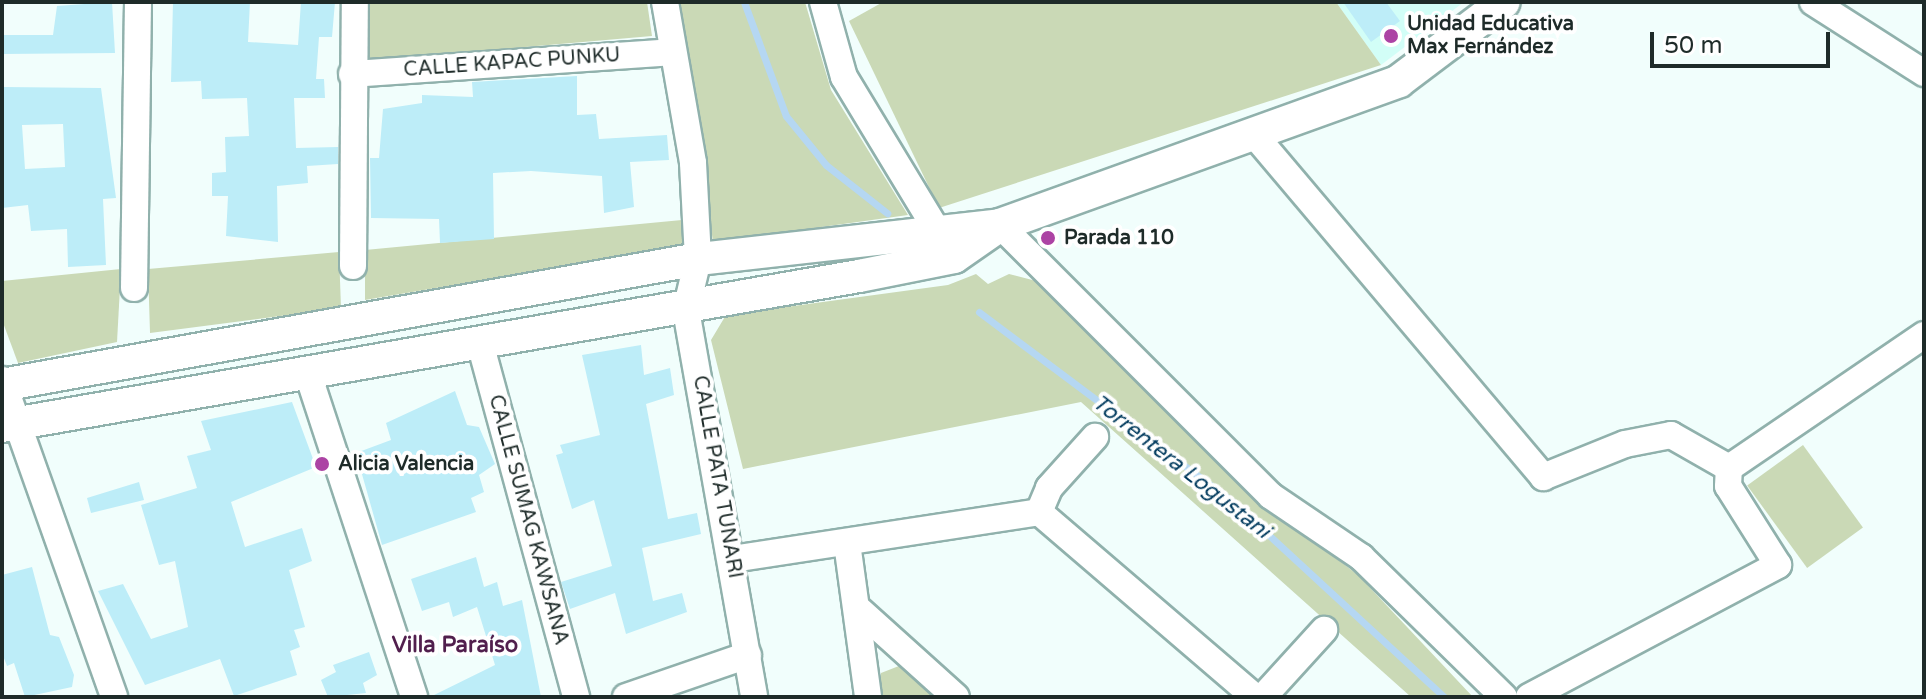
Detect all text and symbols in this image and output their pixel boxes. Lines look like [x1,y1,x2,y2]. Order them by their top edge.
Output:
place label: Unidad Educativa Max Fernández [1407,12,1574,59]
scale bar [1654,16,1834,66]
marker: Unidad Educativa Max Fernández [1382,27,1400,45]
text: 50 m [1664,31,1722,60]
street label: CALLE KAPAC PUNKU [403,43,621,83]
place label: Parada 110 [1064,226,1174,250]
marker: Parada 110 [1039,229,1057,247]
street label: CALLE PATA TUNARI [687,374,747,580]
water label: Torrentera Logustani [1087,389,1275,545]
street label: CALLE SUMAG KAWSANA [483,392,573,648]
place label: Alicia Valencia [338,452,474,476]
marker: Alicia Valencia [313,455,331,473]
district label: Villa Paraíso [392,633,518,659]

